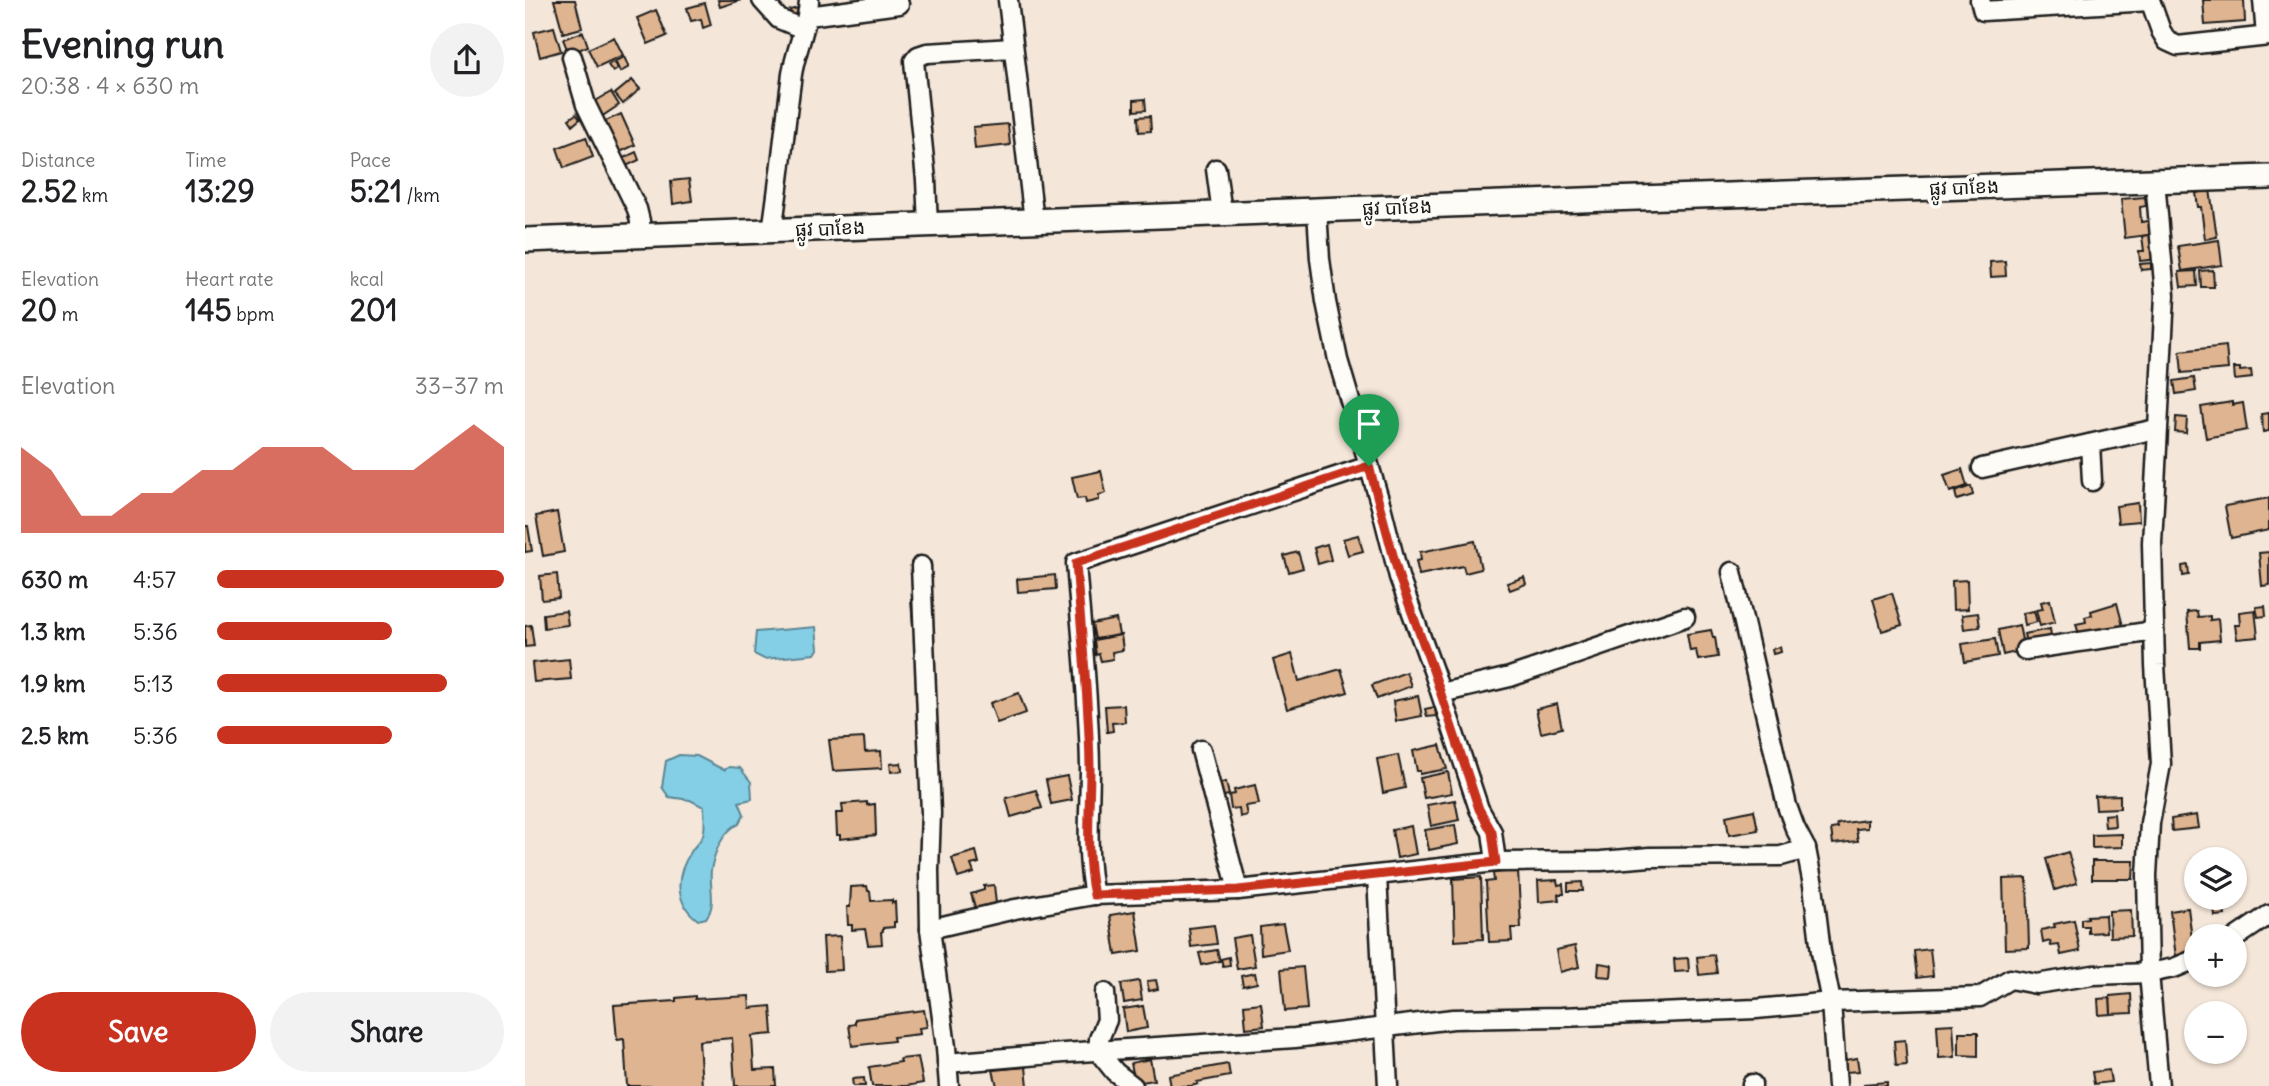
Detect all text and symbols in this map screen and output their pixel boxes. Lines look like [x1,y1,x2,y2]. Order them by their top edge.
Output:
text: Evening run [21,21,224,68]
button: share [430,23,504,97]
text: 20:38 · 4 × 630 m [21,71,199,100]
text: Distance [21,148,95,172]
text: Time [185,148,226,172]
text: Pace [350,148,391,172]
text: 2.52 [21,172,77,210]
text: 13:29 [185,172,255,210]
text: 5:21 [350,172,402,210]
street label: ផ្លូវ បាខែង [1929,174,2000,206]
text: km [77,183,108,207]
text: /km [402,183,440,207]
street label: ផ្លូវ បាខែង [1362,194,1433,226]
street label: ផ្លូវ បាខែង [795,215,866,247]
text: Elevation [21,267,99,291]
text: Heart rate [185,267,273,291]
text: kcal [350,267,384,291]
text: 20 [21,291,57,329]
text: 145 [185,291,232,329]
text: 201 [350,291,398,329]
text: m [57,302,78,326]
text: bpm [232,302,274,326]
text: Elevation [21,371,115,400]
text: 33–37 m [415,371,504,400]
pin [1339,394,1399,466]
icon: arrive [1350,405,1388,443]
text: 630 m [21,565,88,594]
text: 4:57 [133,565,176,594]
text: 1.3 km [21,617,85,646]
text: 5:36 [133,617,178,646]
text: 1.9 km [21,669,86,698]
text: 5:13 [133,669,174,698]
text: 2.5 km [21,721,89,750]
text: 5:36 [133,721,178,750]
map controls [2184,847,2247,1064]
button: layers [2184,847,2247,910]
button: + [2184,924,2247,987]
button: Save [21,992,256,1072]
button: Share [270,992,504,1072]
button: − [2184,1001,2247,1064]

